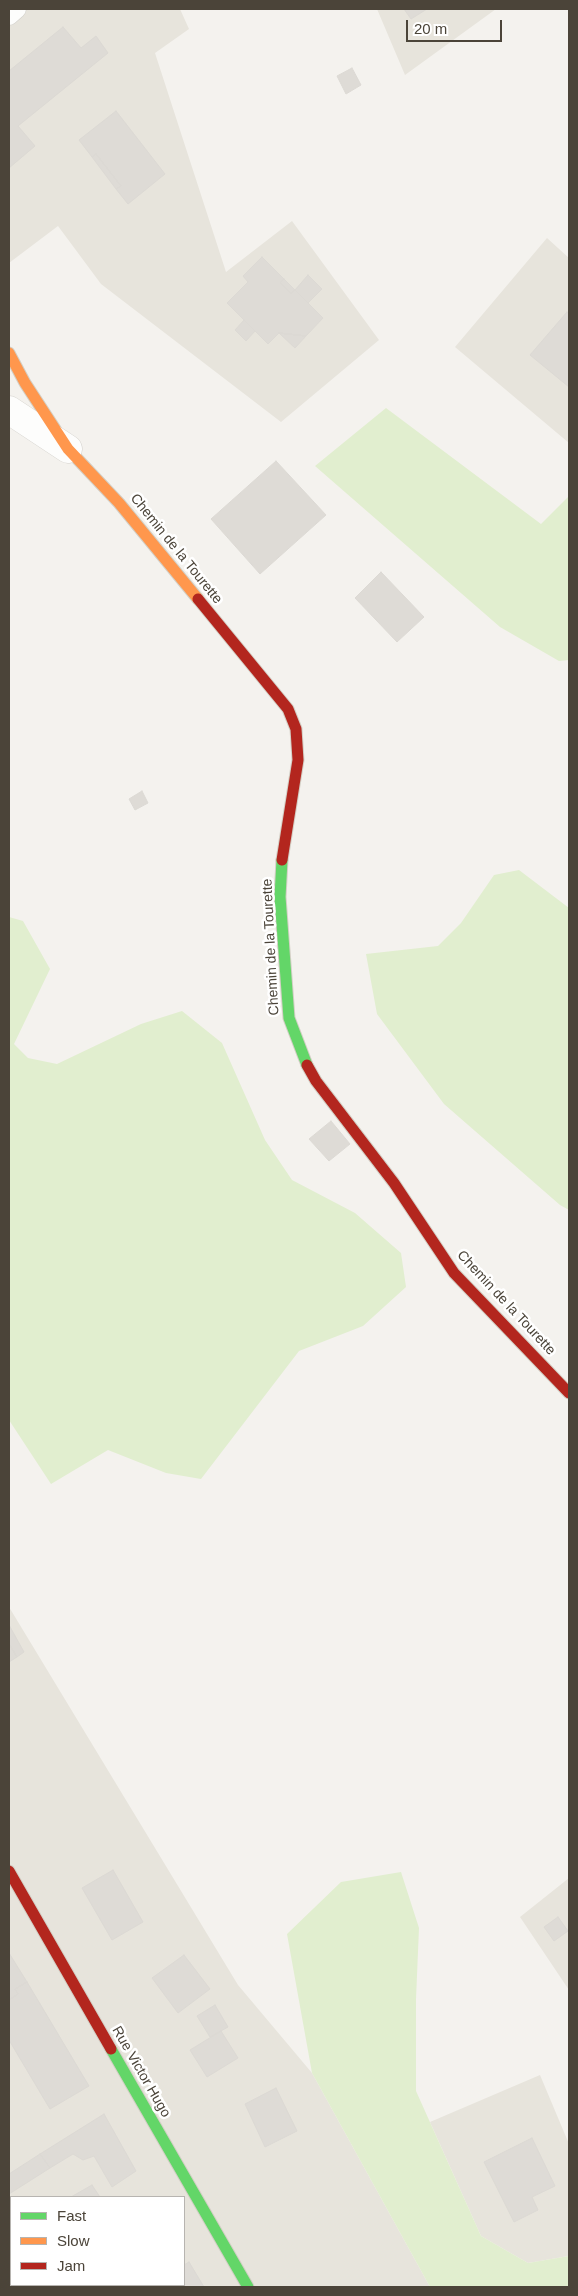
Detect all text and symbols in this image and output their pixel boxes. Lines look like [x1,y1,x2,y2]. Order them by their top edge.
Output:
scale bar [408,10,504,42]
text: 20 m [414,20,447,37]
street label: Chemin de la Tourette [126,490,226,608]
street label: Chemin de la Tourette [259,878,283,1016]
street label: Chemin de la Tourette [453,1247,559,1359]
street label: Rue Victor Hugo [108,2023,174,2121]
legend [10,2196,185,2286]
text: Fast [57,2207,86,2224]
text: Slow [57,2232,90,2249]
text: Jam [57,2257,85,2274]

